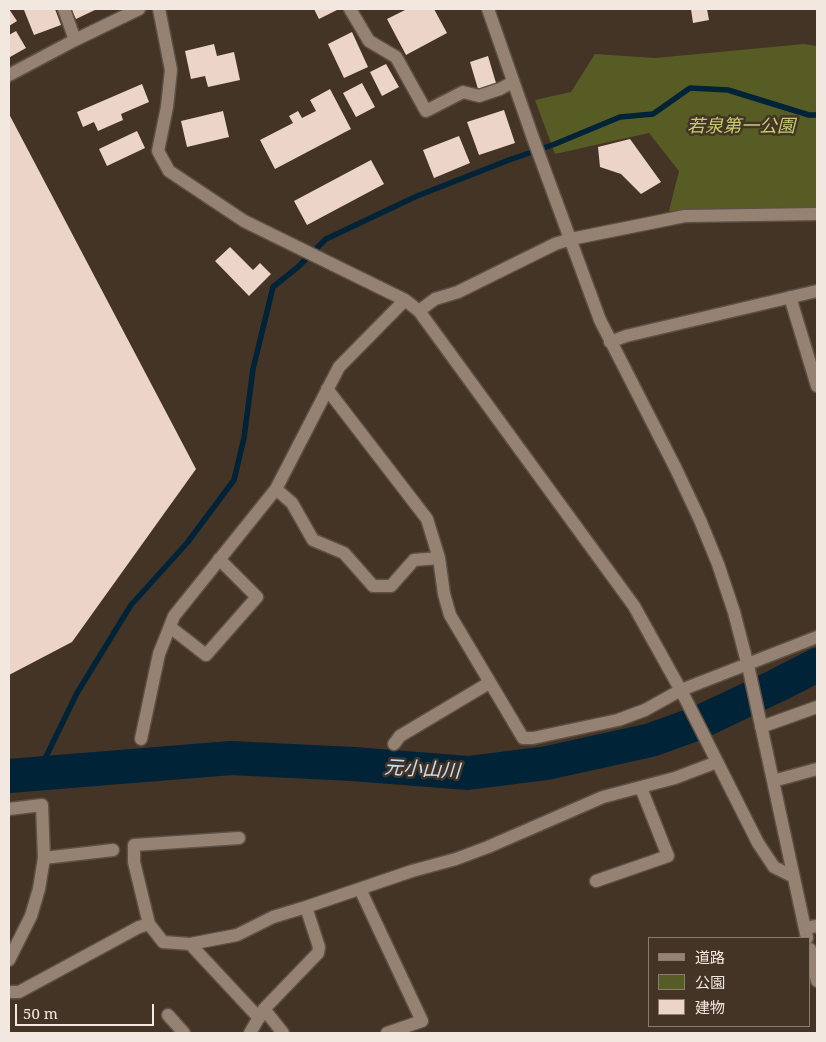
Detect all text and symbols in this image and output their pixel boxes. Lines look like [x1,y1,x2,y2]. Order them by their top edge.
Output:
park label: 若泉第一公園 [687,116,795,138]
water label: 元小山川 [383,757,461,783]
legend [648,937,811,1027]
text: 道路 [695,947,725,967]
text: 公園 [695,972,725,992]
scale bar [18,994,156,1026]
text: 建物 [695,997,725,1017]
text: 50 m [23,1003,58,1023]

